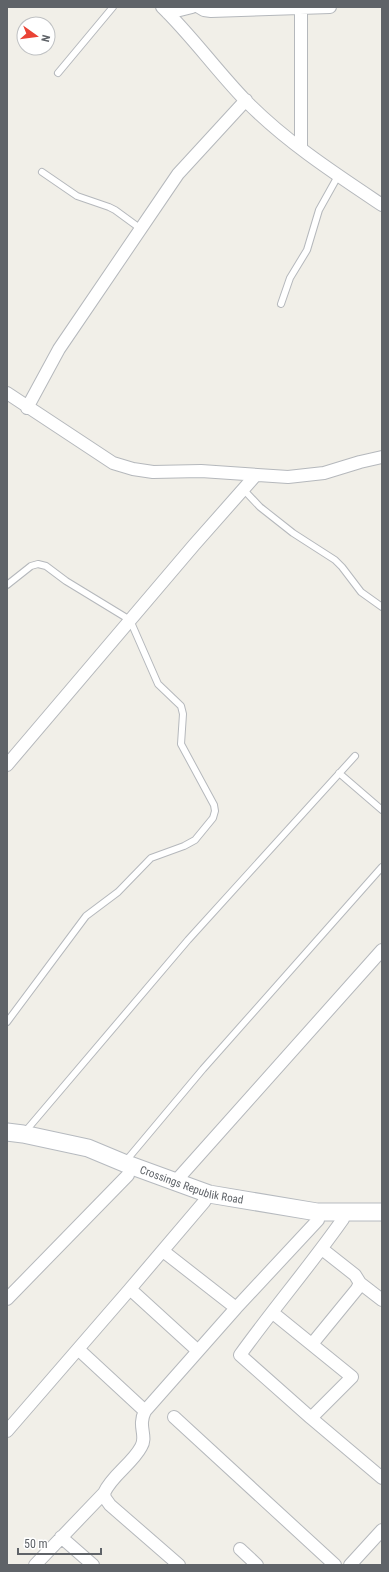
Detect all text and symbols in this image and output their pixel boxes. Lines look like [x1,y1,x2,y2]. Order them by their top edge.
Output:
north arrow [16,16,56,56]
text: N [38,33,52,43]
street label: Crossings Republik Road [138,1163,244,1207]
scale bar [18,1530,101,1556]
text: 50 m [24,1537,48,1551]

